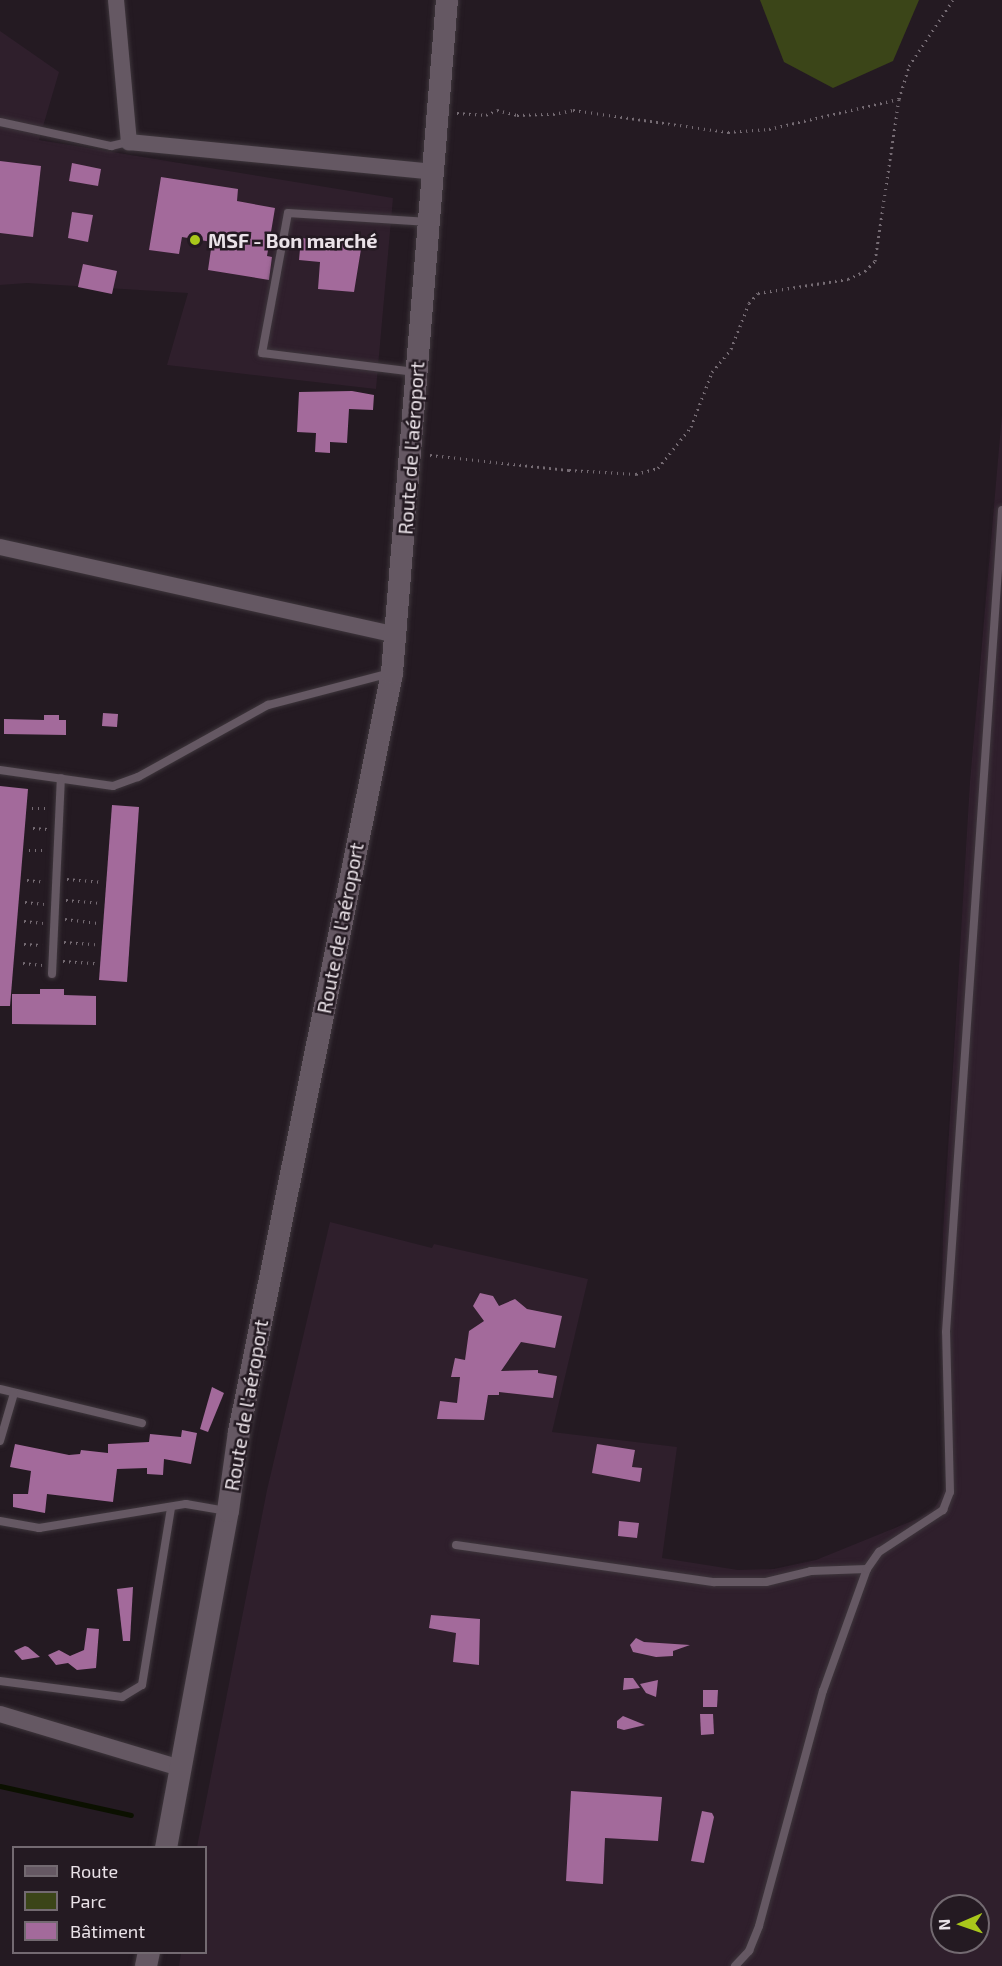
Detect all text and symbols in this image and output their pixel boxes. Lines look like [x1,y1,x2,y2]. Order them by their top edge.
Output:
place label: MSF - Bon marché [208,228,378,252]
marker: MSF - Bon marché [186,231,204,249]
street label: Route de l'aéroport [393,361,429,535]
street label: Route de l'aéroport [312,840,368,1016]
street label: Route de l'aéroport [219,1317,273,1493]
legend [12,1846,207,1954]
text: Route [70,1860,118,1882]
text: Parc [70,1890,106,1912]
north arrow [930,1894,990,1954]
text: N [934,1918,953,1931]
text: Bâtiment [70,1920,145,1942]

